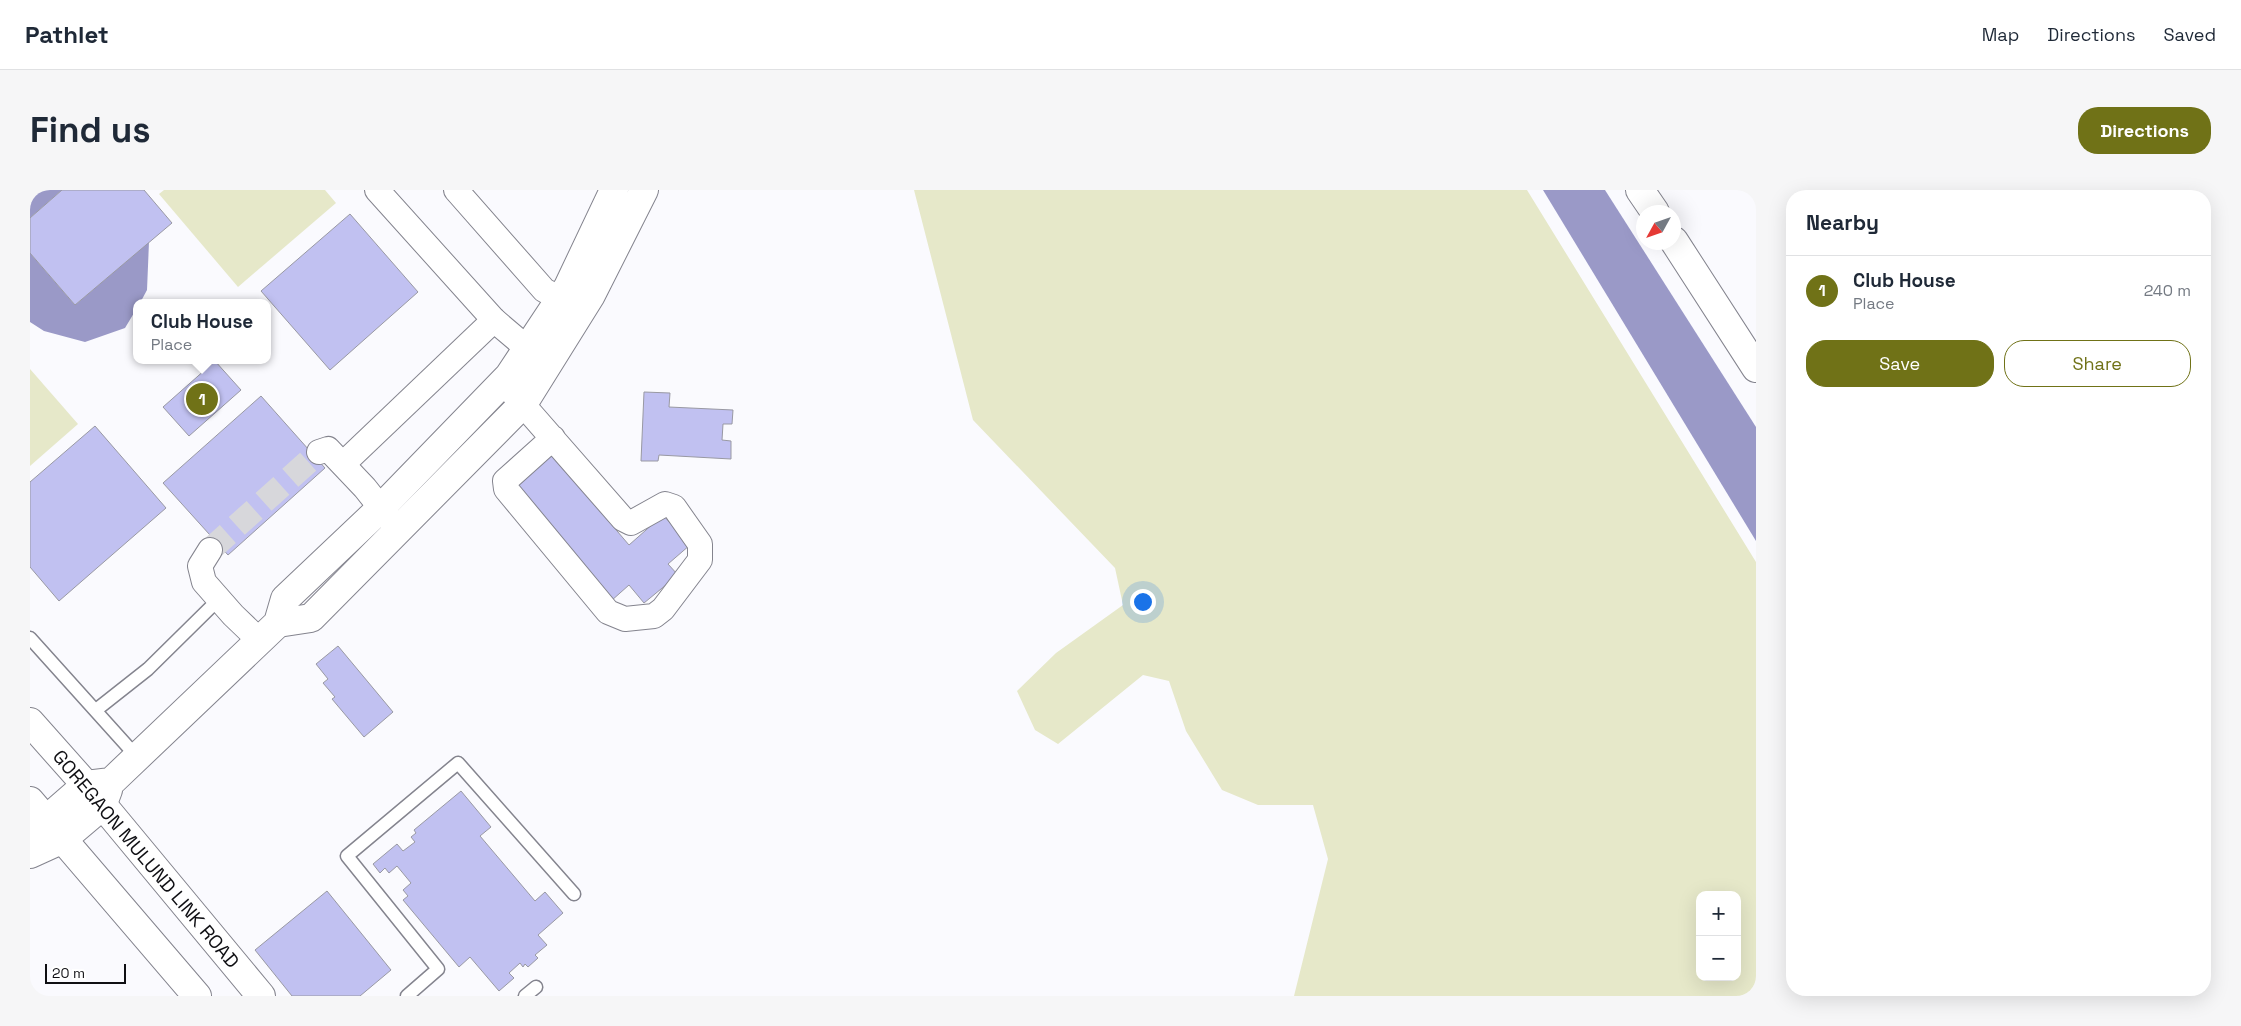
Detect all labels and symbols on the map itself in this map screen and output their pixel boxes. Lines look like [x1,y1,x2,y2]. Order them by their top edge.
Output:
north arrow [1636,205,1681,250]
pin: 1 [186,380,218,418]
your location [1130,589,1156,615]
street label: GOREGAON MULUND LINK ROAD [47,745,245,973]
scale bar [45,961,126,984]

